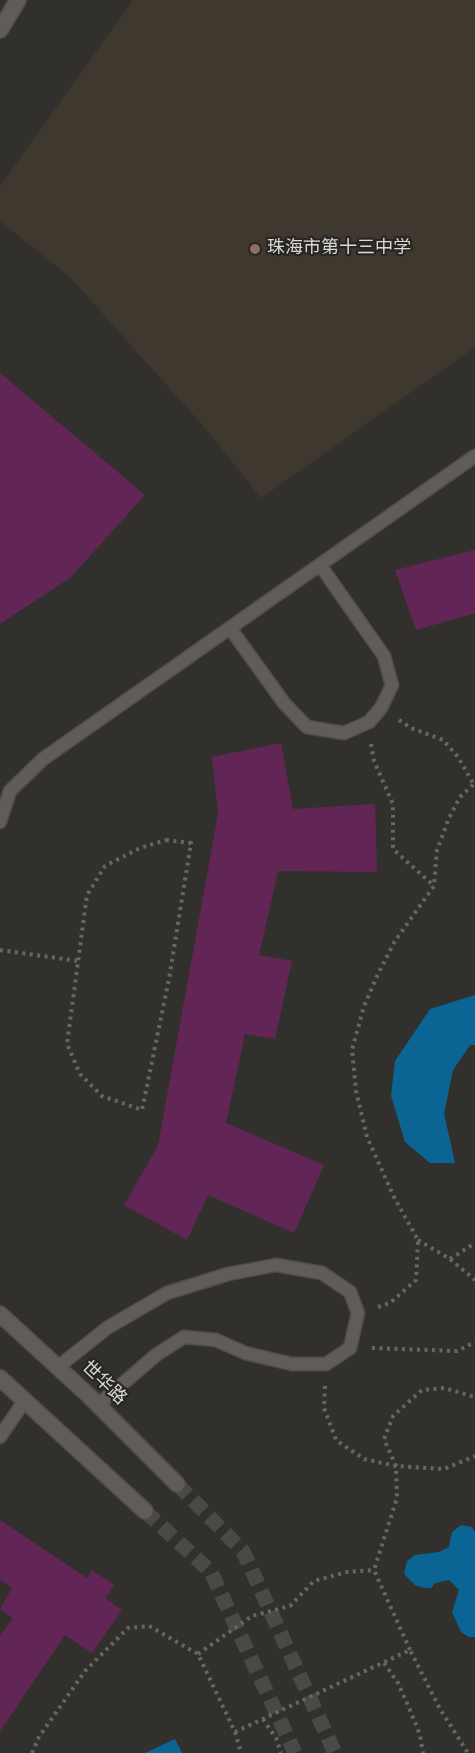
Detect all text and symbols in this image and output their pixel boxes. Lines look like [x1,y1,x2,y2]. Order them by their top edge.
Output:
place label: 珠海市第十三中学 [267,238,411,260]
marker: 珠海市第十三中学 [248,242,262,256]
street label: 世华路 [76,1357,130,1411]

